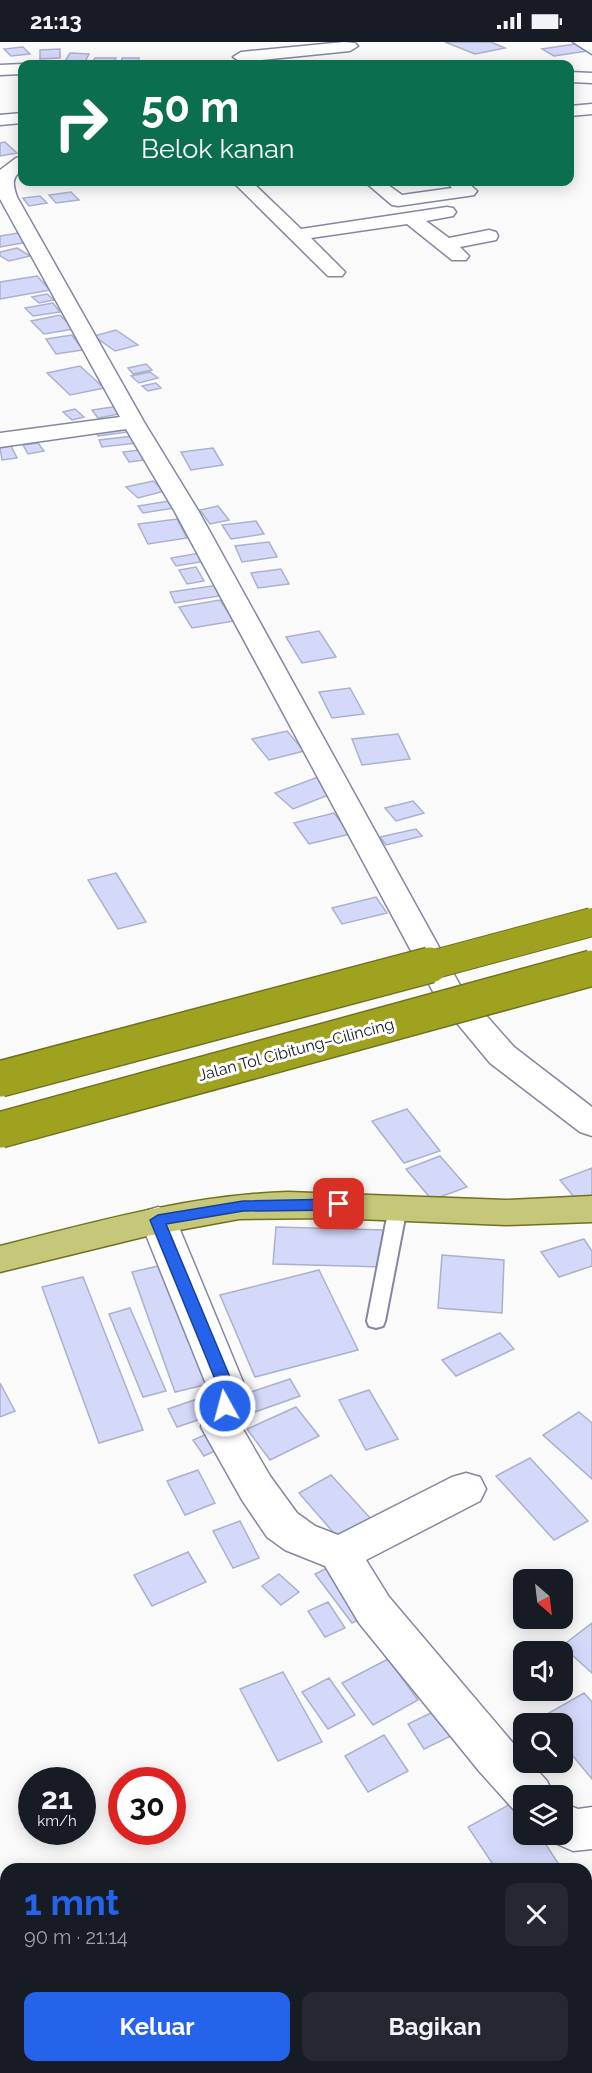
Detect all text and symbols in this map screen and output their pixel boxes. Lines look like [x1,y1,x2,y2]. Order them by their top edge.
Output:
text: 21:13 [30,8,82,34]
text: 50 m [141,83,239,132]
icon: right [42,84,120,162]
text: Belok kanan [141,133,295,164]
street label: Jalan Tol Cibitung–Cilincing [196,1014,396,1085]
pin [313,1178,364,1229]
icon: arrive [322,1187,355,1220]
position arrow [193,1374,257,1438]
north arrow [513,1569,573,1629]
map controls [513,1569,573,1845]
button: sound [513,1641,573,1701]
button: search [513,1713,573,1773]
speed limit sign: 30 [108,1767,186,1845]
text: 21 [41,1781,73,1816]
button: layers [513,1785,573,1845]
text: km/h [37,1812,77,1830]
text: 1 mnt [24,1881,119,1923]
button: close [505,1883,568,1946]
text: 90 m · 21:14 [24,1925,128,1949]
button: Keluar [24,1992,290,2061]
button: Bagikan [302,1992,568,2061]

